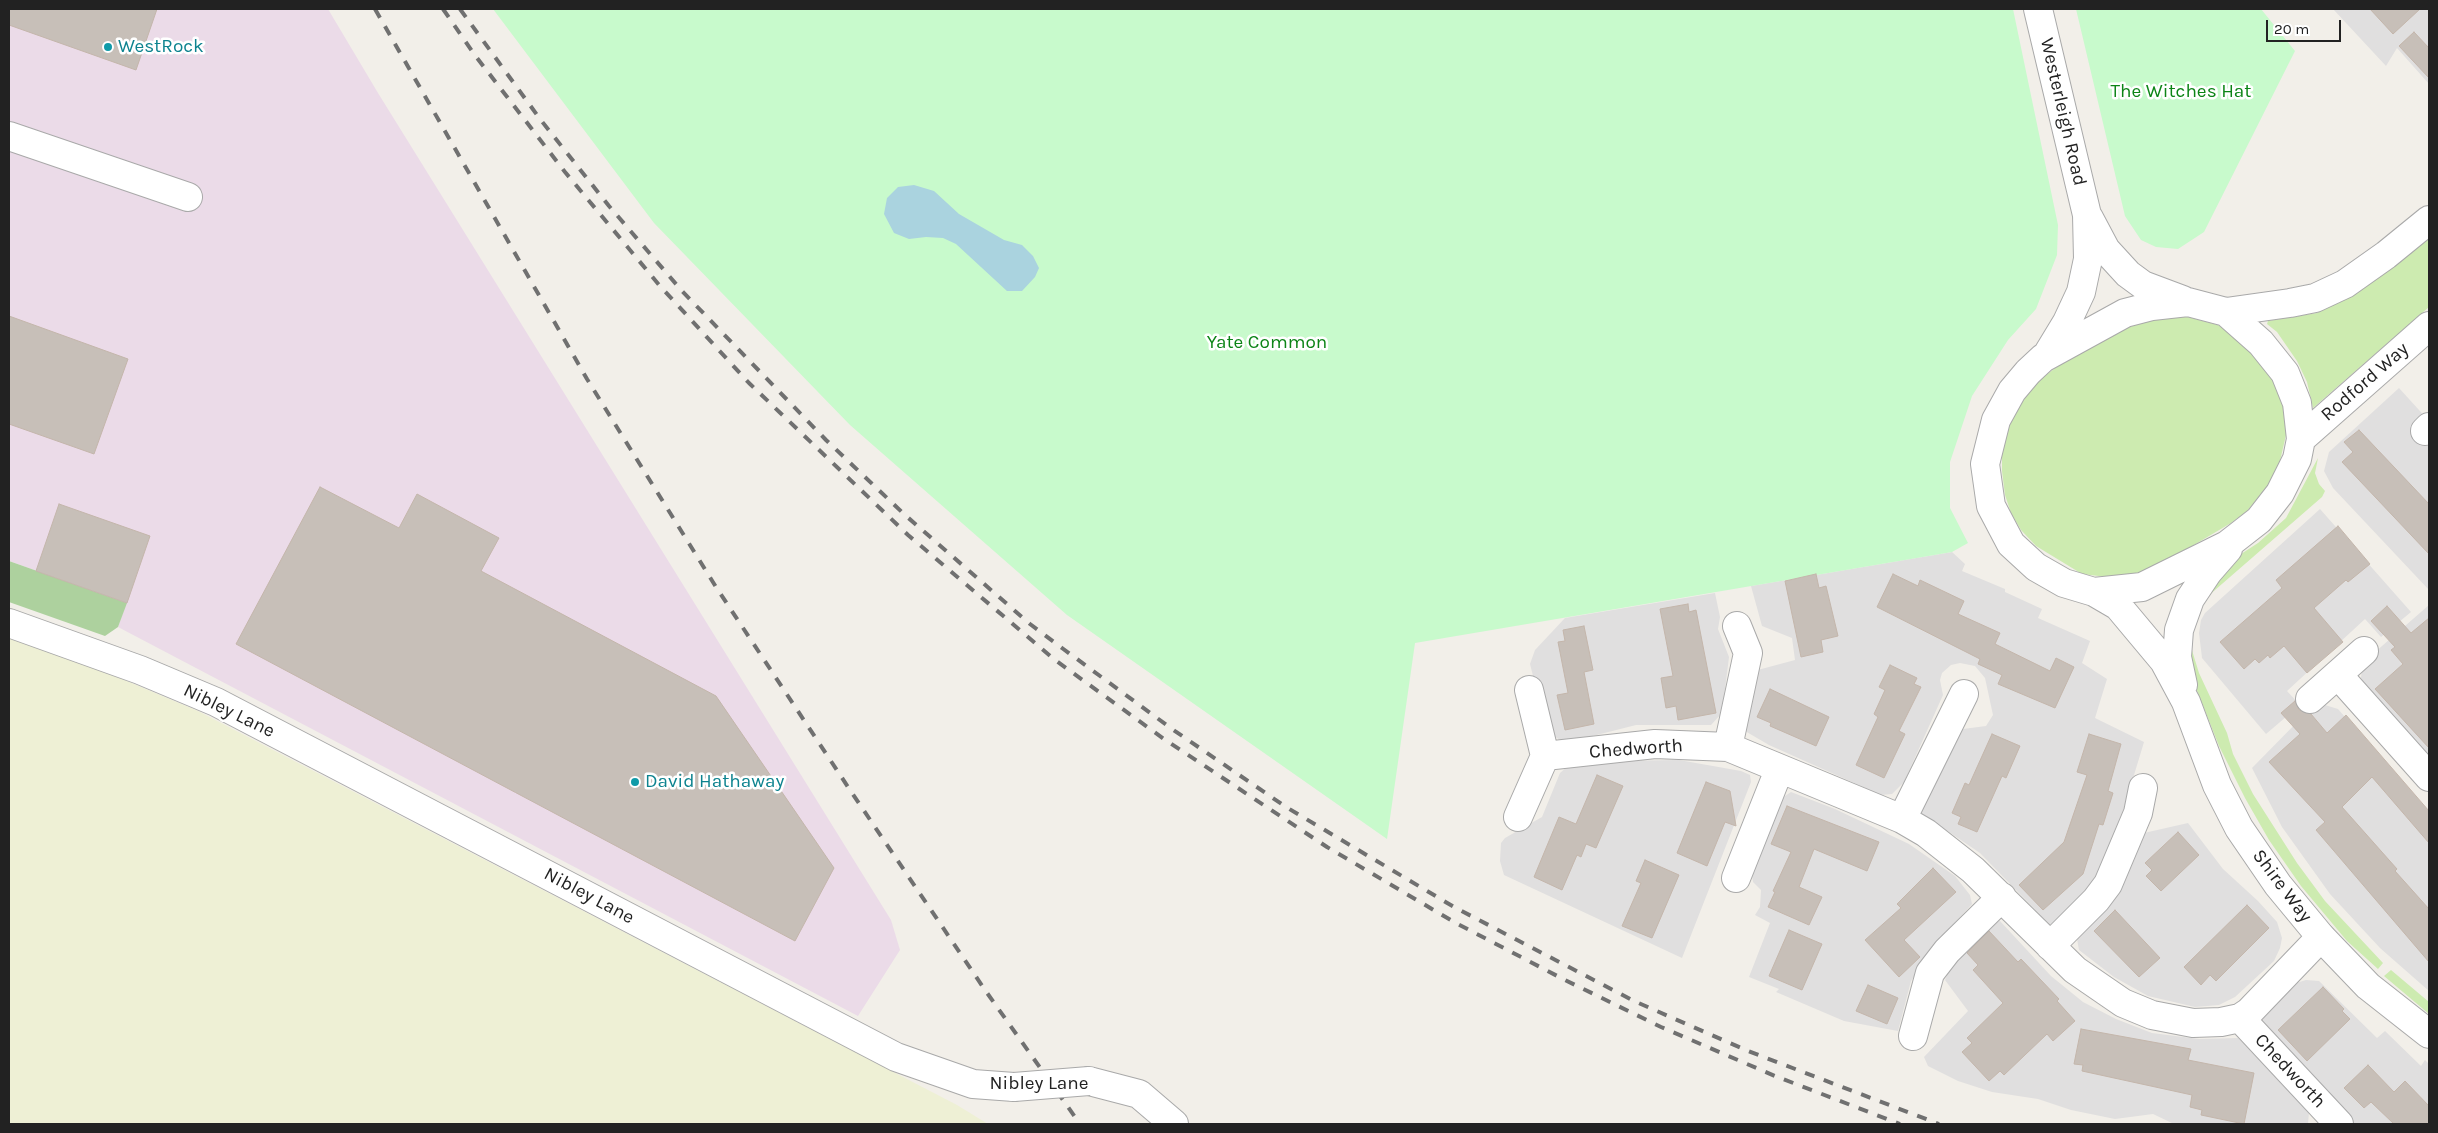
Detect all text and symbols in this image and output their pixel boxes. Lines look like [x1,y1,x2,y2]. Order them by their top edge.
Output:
scale bar [2268,10,2343,42]
text: 20 m [2274,20,2309,38]
place label: WestRock [118,36,204,58]
street label: Westerleigh Road [2035,36,2091,188]
marker: WestRock [102,41,114,53]
park label: The Witches Hat [2111,81,2251,103]
park label: Yate Common [1207,332,1327,354]
street label: Rodford Way [2317,338,2413,426]
street label: Nibley Lane [180,679,278,743]
street label: Chedworth [1588,734,1684,764]
place label: David Hathaway [645,771,784,793]
marker: David Hathaway [629,776,641,788]
street label: Shire Way [2247,845,2317,927]
street label: Nibley Lane [540,863,638,929]
street label: Chedworth [2250,1029,2330,1113]
street label: Nibley Lane [990,1073,1088,1095]

